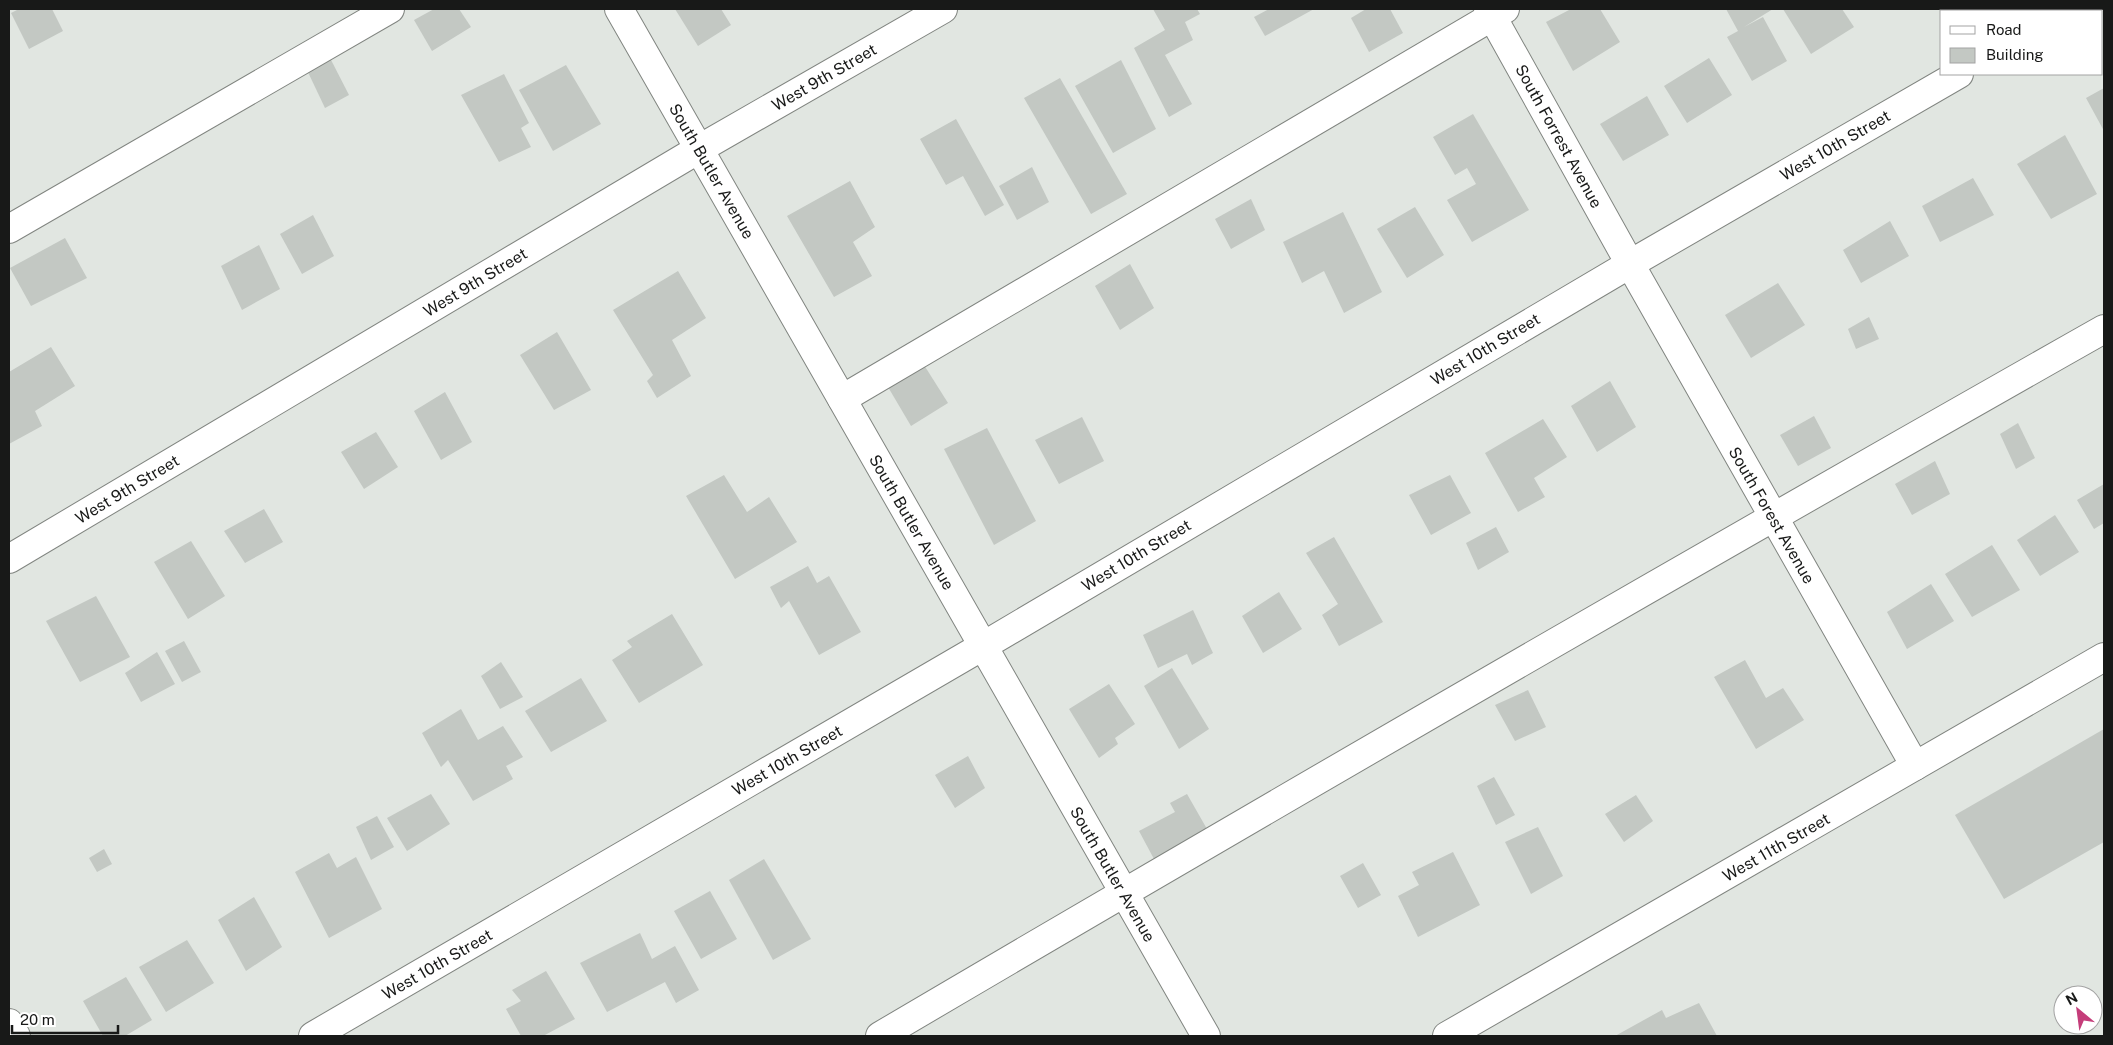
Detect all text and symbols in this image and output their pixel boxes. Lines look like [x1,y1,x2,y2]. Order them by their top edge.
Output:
legend [1940,10,2103,75]
text: Road [1986,21,2022,38]
street label: West 9th Street [769,40,880,115]
text: Building [1986,46,2044,63]
street label: South Forrest Avenue [1511,61,1606,211]
street label: South Butler Avenue [665,100,758,242]
street label: West 10th Street [1777,106,1894,185]
street label: West 9th Street [420,244,531,321]
street label: West 10th Street [1427,309,1543,389]
street label: South Forest Avenue [1725,443,1818,587]
street label: West 9th Street [72,451,183,528]
street label: South Butler Avenue [865,451,958,593]
street label: West 10th Street [1078,515,1194,595]
street label: West 10th Street [729,721,846,800]
street label: South Butler Avenue [1066,803,1159,945]
street label: West 11th Street [1719,809,1833,886]
street label: West 10th Street [379,925,496,1004]
north arrow [2053,985,2103,1035]
text: N [2063,989,2080,1008]
scale bar [12,1002,119,1034]
text: 20 m [20,1011,55,1028]

